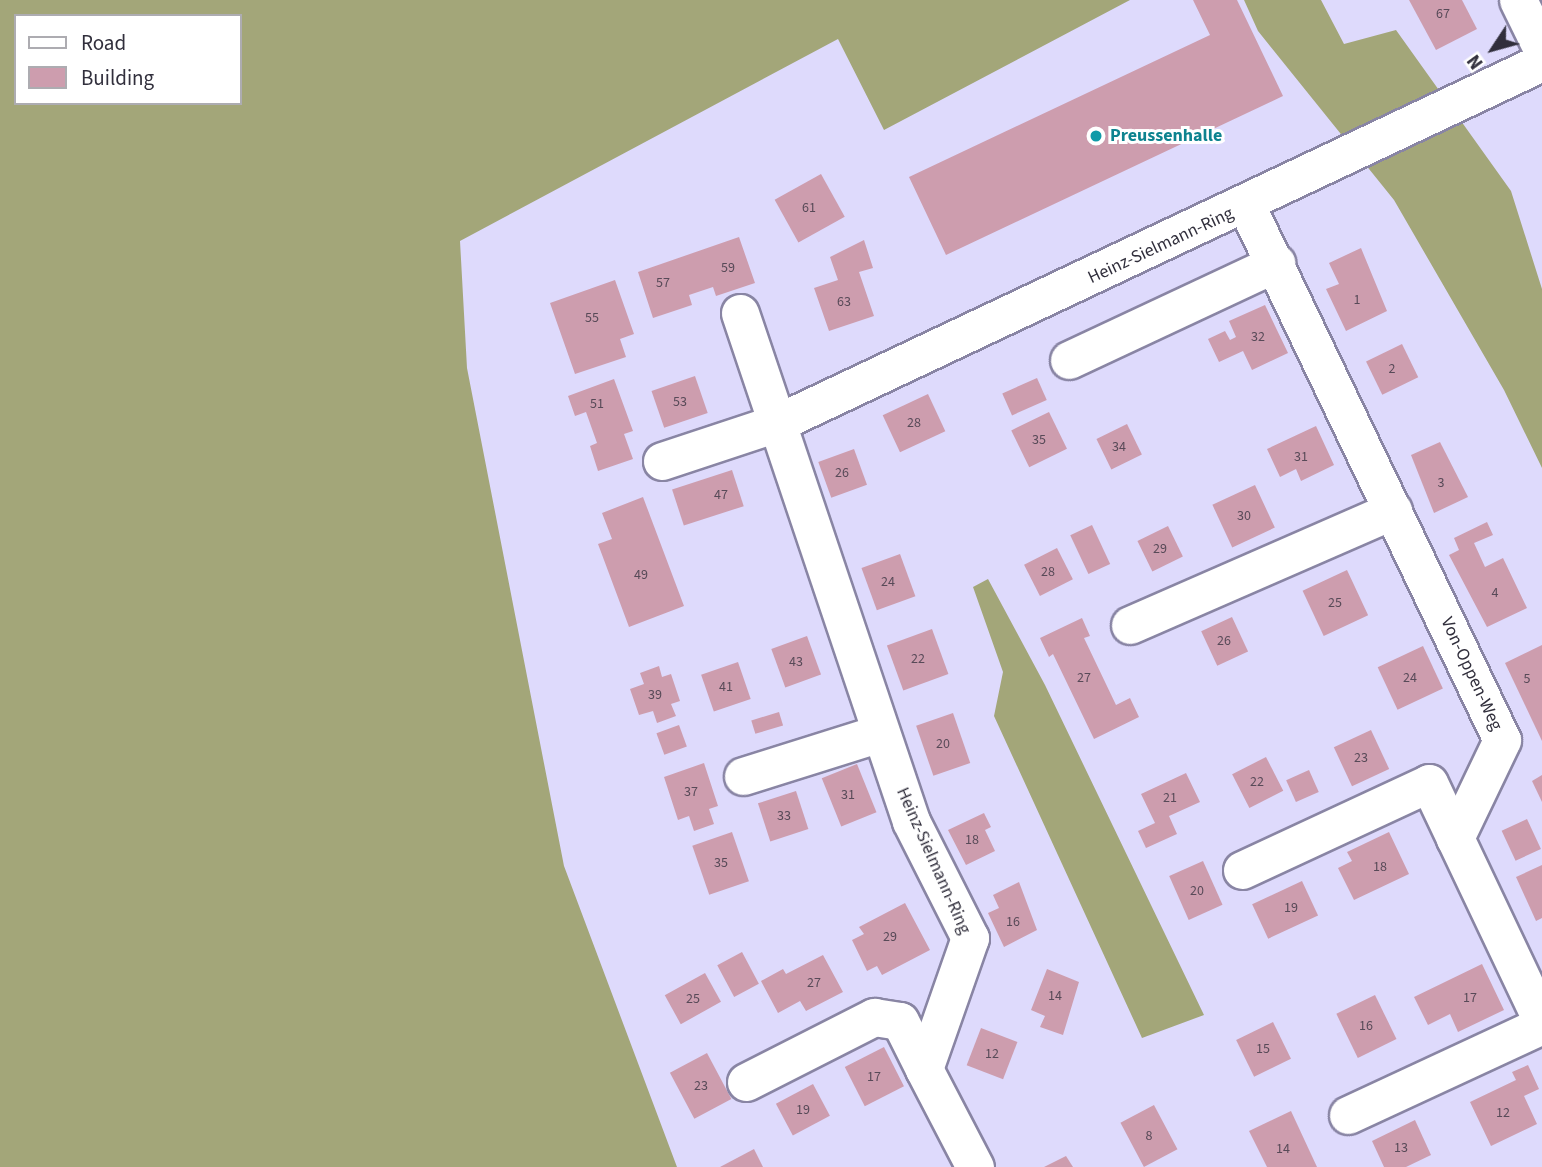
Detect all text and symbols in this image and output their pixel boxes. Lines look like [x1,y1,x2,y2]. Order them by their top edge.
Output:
house number: 67 [1436,6,1450,22]
legend [14,14,242,105]
north arrow [1458,14,1528,84]
text: Road [81,28,126,58]
text: N [1461,49,1490,75]
text: Building [81,63,154,93]
place label: Preussenhalle [1110,125,1222,147]
marker: Preussenhalle [1088,128,1104,144]
house number: 61 [802,200,816,216]
street label: Heinz-Sielmann-Ring [1085,203,1237,289]
house number: 59 [721,260,735,276]
house number: 57 [656,275,670,291]
house number: 1 [1354,292,1360,308]
house number: 63 [837,294,851,310]
house number: 55 [585,310,599,326]
house number: 32 [1251,329,1265,345]
house number: 2 [1389,361,1395,377]
house number: 53 [673,394,687,410]
house number: 51 [590,396,604,412]
house number: 28 [907,415,921,431]
house number: 35 [1032,432,1046,448]
house number: 34 [1112,439,1126,455]
house number: 31 [1294,449,1308,465]
house number: 26 [835,465,849,481]
house number: 3 [1438,475,1444,491]
house number: 47 [714,487,728,503]
house number: 30 [1237,508,1251,524]
house number: 29 [1153,541,1167,557]
house number: 28 [1041,564,1055,580]
house number: 49 [634,567,648,583]
house number: 24 [881,574,895,590]
house number: 4 [1492,585,1498,601]
house number: 25 [1328,595,1342,611]
street label: Von-Oppen-Weg [1435,614,1507,734]
house number: 26 [1217,633,1231,649]
house number: 22 [911,651,925,667]
house number: 43 [789,654,803,670]
house number: 27 [1077,670,1091,686]
house number: 24 [1403,670,1417,686]
house number: 5 [1524,671,1530,687]
house number: 41 [719,679,733,695]
house number: 39 [648,687,662,703]
house number: 20 [936,736,950,752]
house number: 23 [1354,750,1368,766]
house number: 22 [1250,774,1264,790]
house number: 37 [684,784,698,800]
street label: Heinz-Sielmann-Ring [891,784,975,938]
house number: 31 [841,787,855,803]
house number: 21 [1163,790,1177,806]
house number: 33 [777,808,791,824]
house number: 18 [965,832,979,848]
house number: 35 [714,855,728,871]
house number: 18 [1373,859,1387,875]
house number: 20 [1190,883,1204,899]
house number: 19 [1284,900,1298,916]
house number: 16 [1006,914,1020,930]
house number: 29 [883,929,897,945]
house number: 27 [807,975,821,991]
house number: 14 [1048,988,1062,1004]
house number: 17 [1463,990,1477,1006]
house number: 25 [686,991,700,1007]
house number: 16 [1359,1018,1373,1034]
house number: 15 [1256,1041,1270,1057]
house number: 12 [985,1046,999,1062]
house number: 17 [867,1069,881,1085]
house number: 23 [694,1078,708,1094]
house number: 19 [796,1102,810,1118]
house number: 12 [1496,1105,1510,1121]
house number: 8 [1146,1128,1152,1144]
house number: 13 [1394,1140,1408,1156]
house number: 14 [1276,1141,1290,1157]

